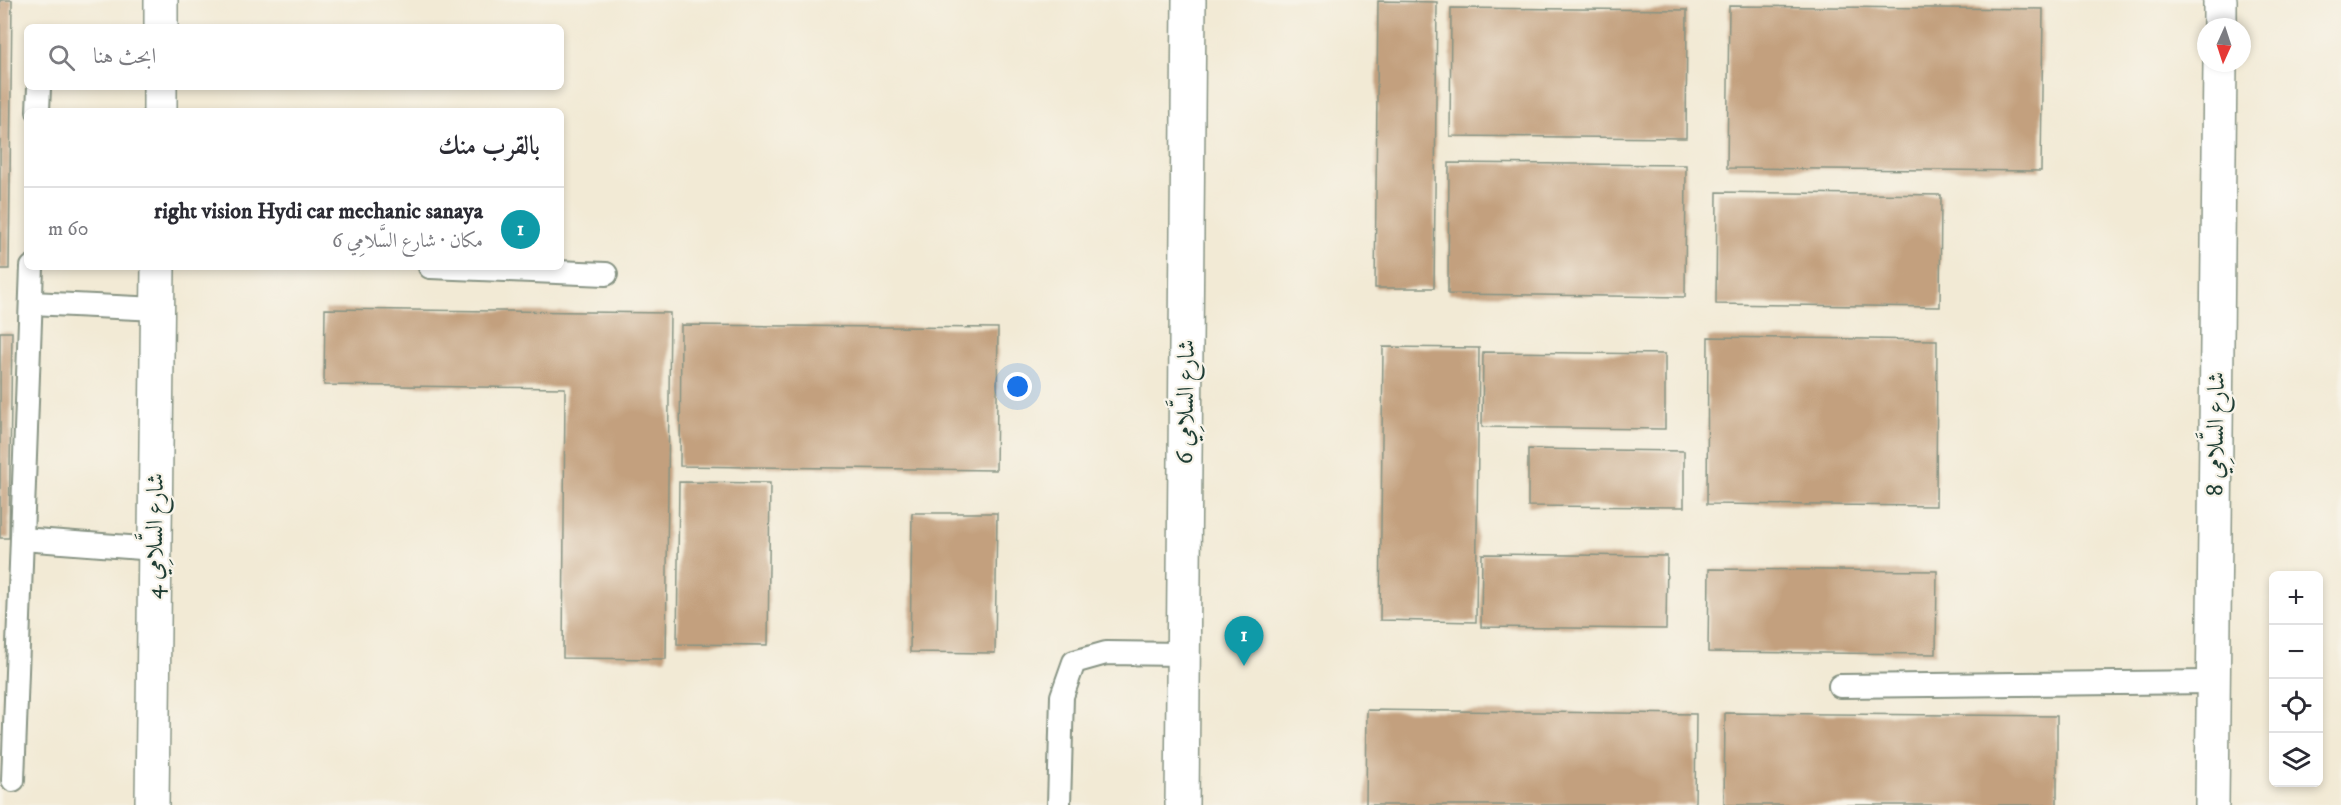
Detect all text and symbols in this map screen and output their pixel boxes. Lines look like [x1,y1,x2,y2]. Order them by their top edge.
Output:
north arrow [2197,18,2251,72]
search box [24,24,564,90]
icon: search [45,41,78,74]
text: ابحث هنا [93,43,156,70]
text: بالقرب منك [438,130,540,163]
text: right vision Hydi car mechanic sanaya [154,198,483,225]
text: 60 m [48,217,89,242]
text: 1 [517,217,524,242]
text: مكان · شارع السَّلامِي 6 [332,229,483,254]
street label: شارع السَّلامِي 6 [1164,339,1206,465]
street label: شارع السَّلامِي 8 [2194,371,2236,496]
your location [1003,372,1032,401]
street label: شارع السَّلامِي 4 [133,473,175,599]
map controls [2269,571,2323,787]
button: + [2269,571,2323,625]
pin: 1 [1224,616,1264,666]
button: − [2269,625,2323,679]
button: locate [2269,679,2323,733]
button: layers [2269,733,2323,787]

